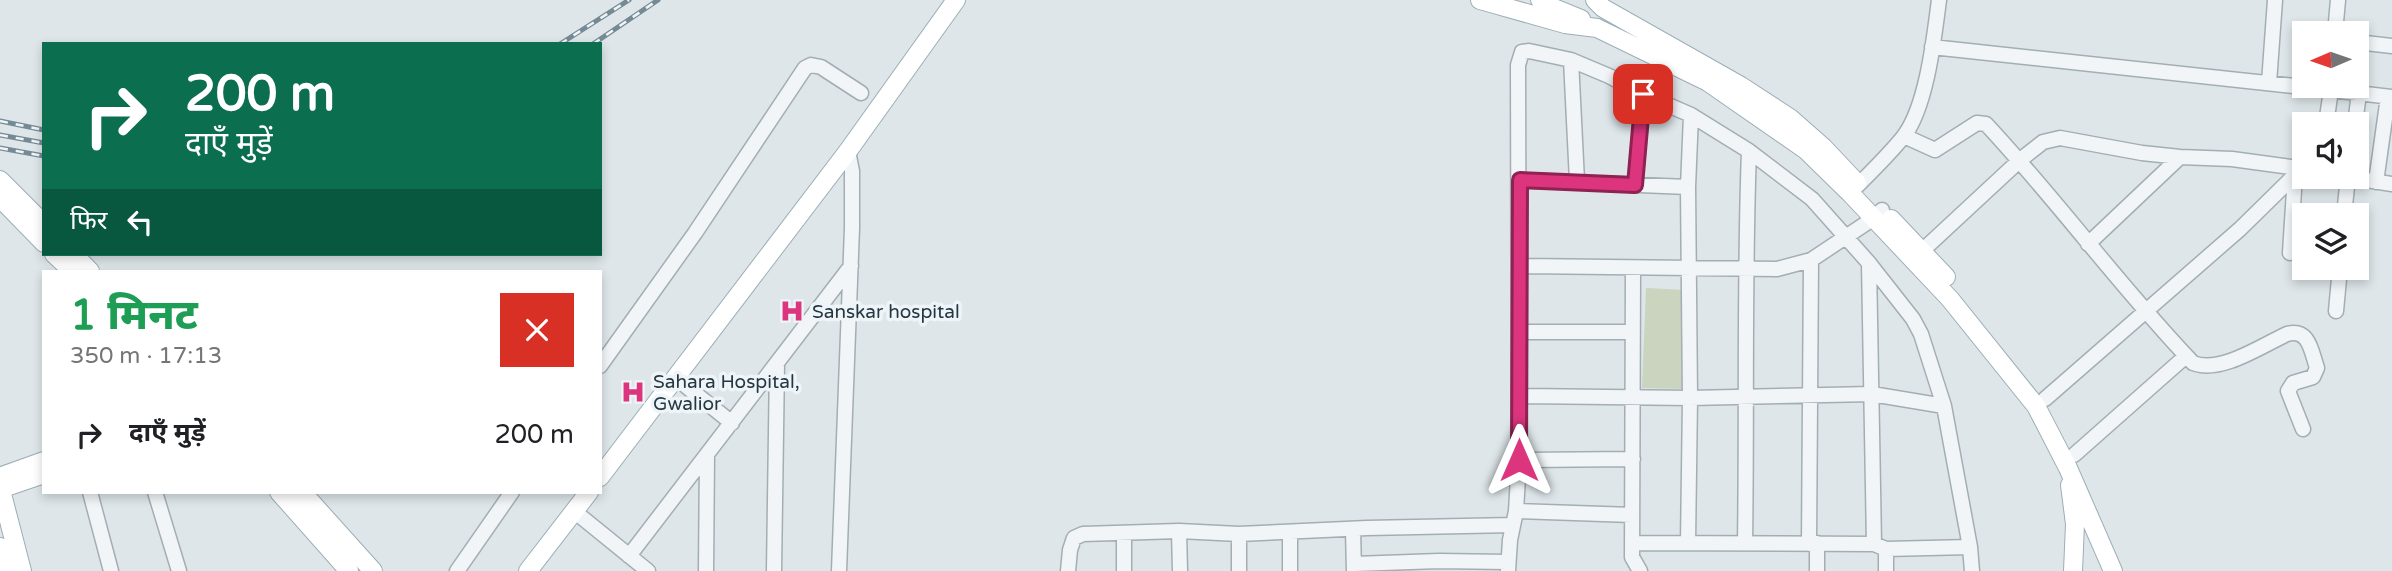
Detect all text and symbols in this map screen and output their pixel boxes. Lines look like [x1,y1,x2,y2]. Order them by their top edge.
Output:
north arrow [2292,21,2370,98]
map controls [2292,21,2369,280]
pin [1613,64,1673,124]
text: 200 m [185,65,335,124]
icon: right [70,70,161,161]
icon: arrive [1624,75,1662,113]
button: sound [2292,112,2369,189]
text: दाएँ मुड़ें [185,125,273,163]
icon: left [121,203,159,241]
button: layers [2292,203,2369,280]
text: फिर [70,205,107,236]
text: 1 मिनट [70,290,198,341]
button: close [500,293,574,367]
hospital icon: Sanskar hospital [778,297,806,325]
place label: Sanskar hospital [812,301,960,323]
text: 350 m · 17:13 [70,342,222,370]
place label: Sahara Hospital, Gwalior [653,371,800,415]
hospital icon: Sahara Hospital, Gwalior [619,378,647,406]
icon: right [70,416,108,454]
text: दाएँ मुड़ें [129,417,206,448]
text: 200 m [494,419,574,450]
position arrow [1482,423,1556,497]

